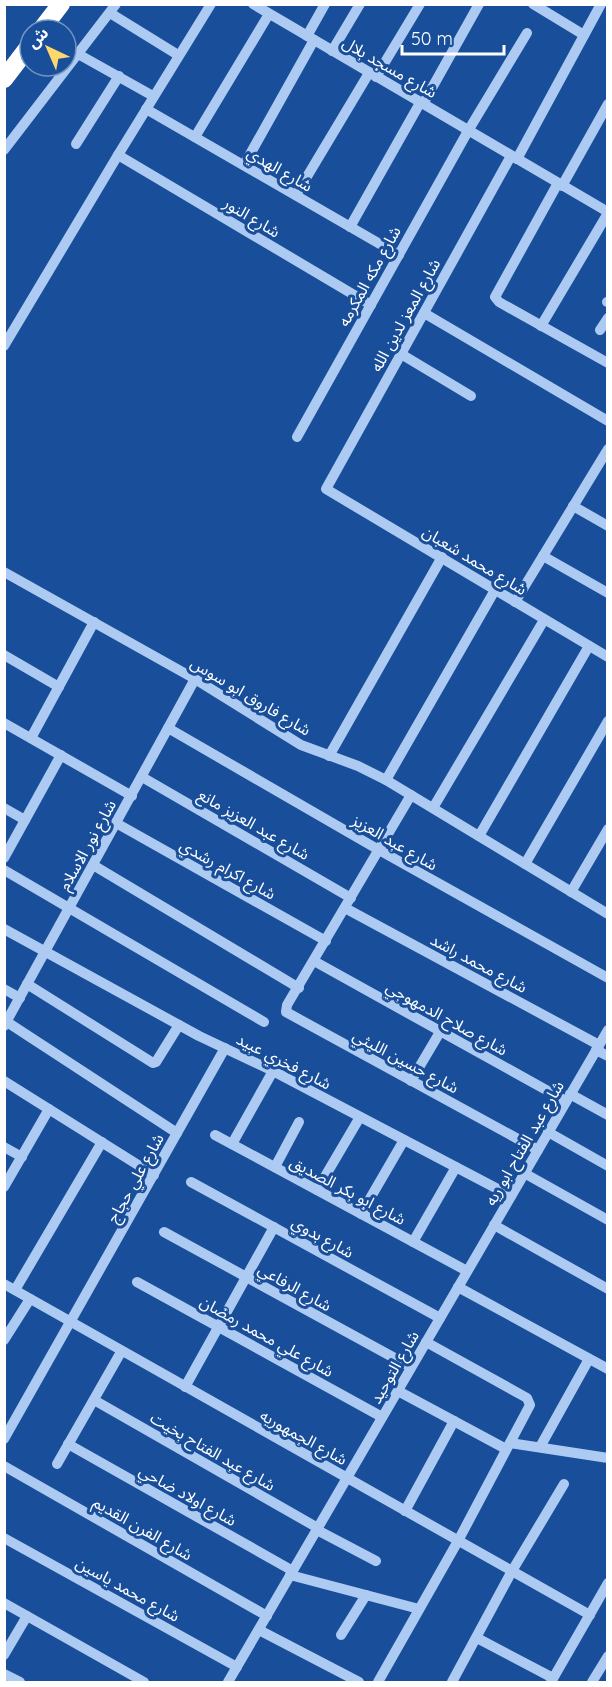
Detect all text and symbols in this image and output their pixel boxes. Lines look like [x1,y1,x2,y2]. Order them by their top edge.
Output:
north arrow [18,18,78,78]
scale bar [402,18,504,56]
text: ش [23,22,52,52]
text: 50 m [411,27,453,50]
street label: شارع مسجد بلال [338,32,441,105]
street label: شارع الهدي [242,142,316,198]
street label: شارع النور [218,192,284,244]
street label: شارع مكه المكرمه [333,222,407,331]
street label: شارع المعز لدين الله [366,255,447,376]
street label: شارع محمد شعبان [418,521,531,602]
street label: شارع فاروق ابو سوس [186,652,315,742]
street label: شارع عبد العزيز مانع [193,784,313,867]
street label: شارع نور الاسلام [54,796,123,895]
street label: شارع عبد العزيز [346,809,441,877]
street label: شارع اكرام رشدي [175,834,279,906]
street label: شارع محمد راشد [426,929,531,1000]
street label: شارع صلاح الدمهوجي [381,976,511,1062]
street label: شارع حسين الليثي [348,1025,462,1100]
street label: شارع فخري عبيد [232,1029,335,1096]
street label: شارع عبد الفتاح ابو ريه [480,1077,571,1211]
street label: شارع علي حجاج [102,1130,170,1228]
street label: شارع ابو بكر الصديق [285,1151,409,1232]
street label: شارع بدوي [287,1212,357,1265]
street label: شارع الرفاعي [253,1259,335,1318]
street label: شارع علي محمد رمضان [195,1291,337,1384]
street label: شارع التوحيد [365,1327,425,1409]
street label: شارع الجمهوريه [255,1405,351,1472]
street label: شارع عبد الفتاح بخيت [145,1407,279,1498]
street label: شارع اولاد ضاحي [134,1460,240,1533]
street label: شارع الفرن القديم [88,1492,196,1567]
street label: شارع محمد ياسين [71,1552,184,1628]

